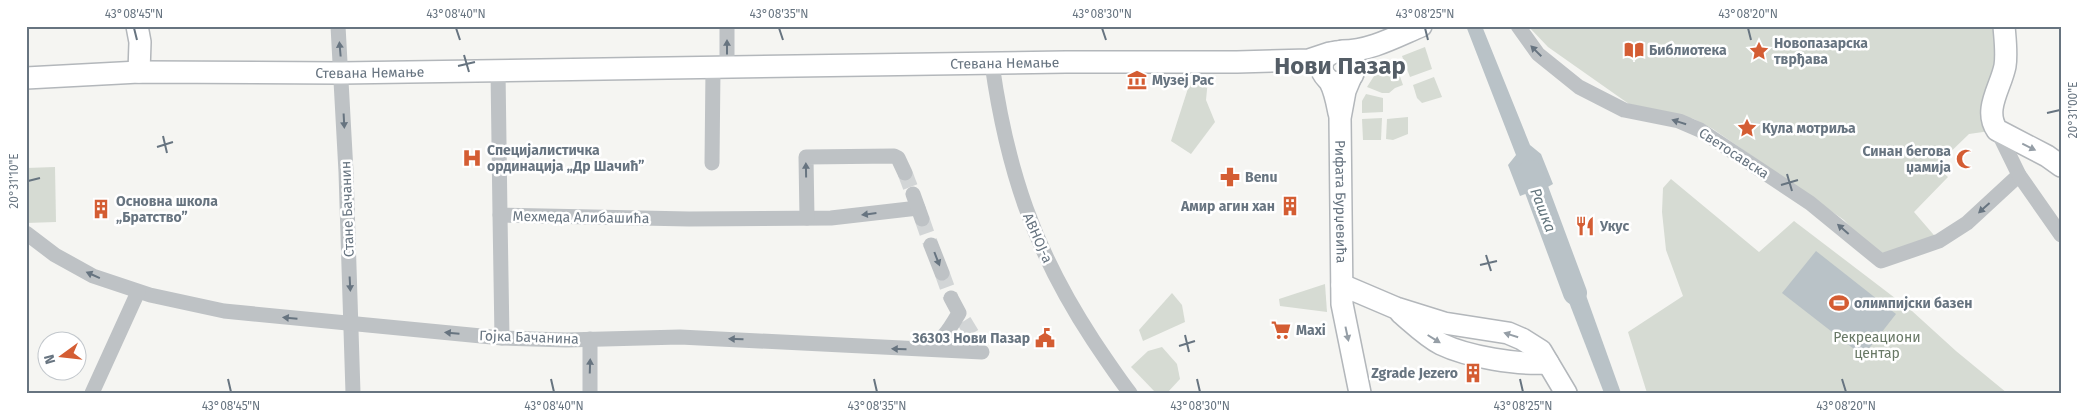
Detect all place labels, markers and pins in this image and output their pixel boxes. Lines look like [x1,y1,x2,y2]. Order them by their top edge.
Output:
place label: Новопазарска тврђава [1774,35,1868,68]
library icon: Библиотека [1623,39,1645,61]
place icon: Новопазарска тврђава [1748,40,1770,62]
place label: Библиотека [1649,42,1727,59]
museum icon: Музеј Рас [1126,69,1148,91]
place label: Музеј Рас [1152,72,1214,89]
place icon: Кула мотриља [1736,117,1758,139]
place label: Кула мотриља [1762,120,1856,137]
place label: Специјалистичка ординација „Др Шачић” [487,142,645,175]
place label: Синан бегова џамија [1862,143,1951,176]
hospital icon: Специјалистичка ординација „Др Шачић” [461,147,483,169]
mosque icon: Синан бегова џамија [1955,148,1977,170]
pharmacy icon: Benu [1219,166,1241,188]
place label: Benu [1245,169,1277,186]
place label: Основна школа „Братство” [116,193,218,226]
building icon: Амир агин хан [1279,195,1301,217]
building icon: Основна школа „Братство” [90,198,112,220]
place label: Амир агин хан [1180,198,1275,215]
restaurant icon: Укус [1574,215,1596,237]
place label: Укус [1599,218,1629,235]
sports icon: олимпијски базен [1828,292,1850,314]
place label: олимпијски базен [1854,295,1972,312]
supermarket icon: Maxi [1270,319,1292,341]
place label: Maxi [1296,322,1326,339]
public building icon: 36303 Нови Пазар [1034,327,1056,349]
place label: 36303 Нови Пазар [911,330,1030,347]
building icon: Zgrade Jezero [1462,362,1484,384]
place label: Zgrade Jezero [1371,365,1458,382]

